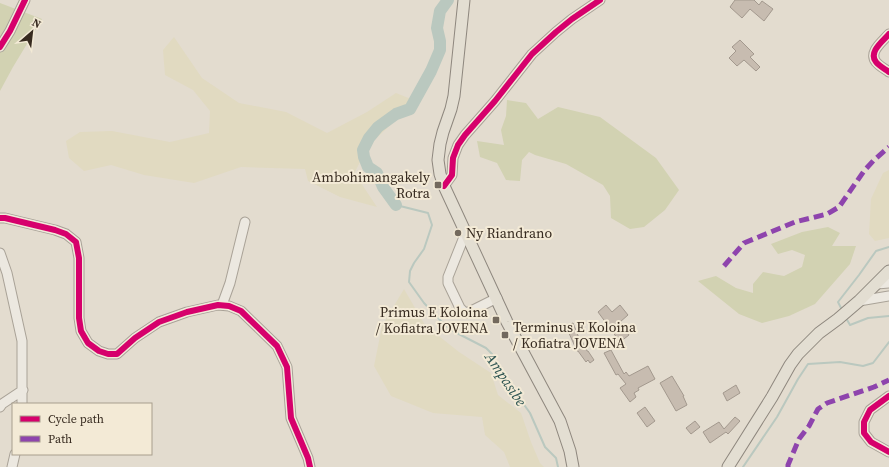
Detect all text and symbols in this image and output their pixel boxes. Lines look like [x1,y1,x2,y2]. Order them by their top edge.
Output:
north arrow [12,12,52,52]
text: N [29,15,44,32]
place label: Ambohimangakely Rotra [312,167,431,203]
marker: Ambohimangakely Rotra [433,180,443,190]
place label: Ny Riandrano [466,223,552,243]
marker: Ny Riandrano [453,228,463,238]
place label: Primus E Koloina / Kofiatra JOVENA [376,302,489,338]
marker: Primus E Koloina / Kofiatra JOVENA [491,315,501,325]
place label: Terminus E Koloina / Kofiatra JOVENA [513,317,637,353]
marker: Terminus E Koloina / Kofiatra JOVENA [500,330,510,340]
water label: Ampasibe [480,347,532,410]
legend [12,403,152,455]
text: Cycle path [48,411,104,427]
text: Path [48,431,72,447]

